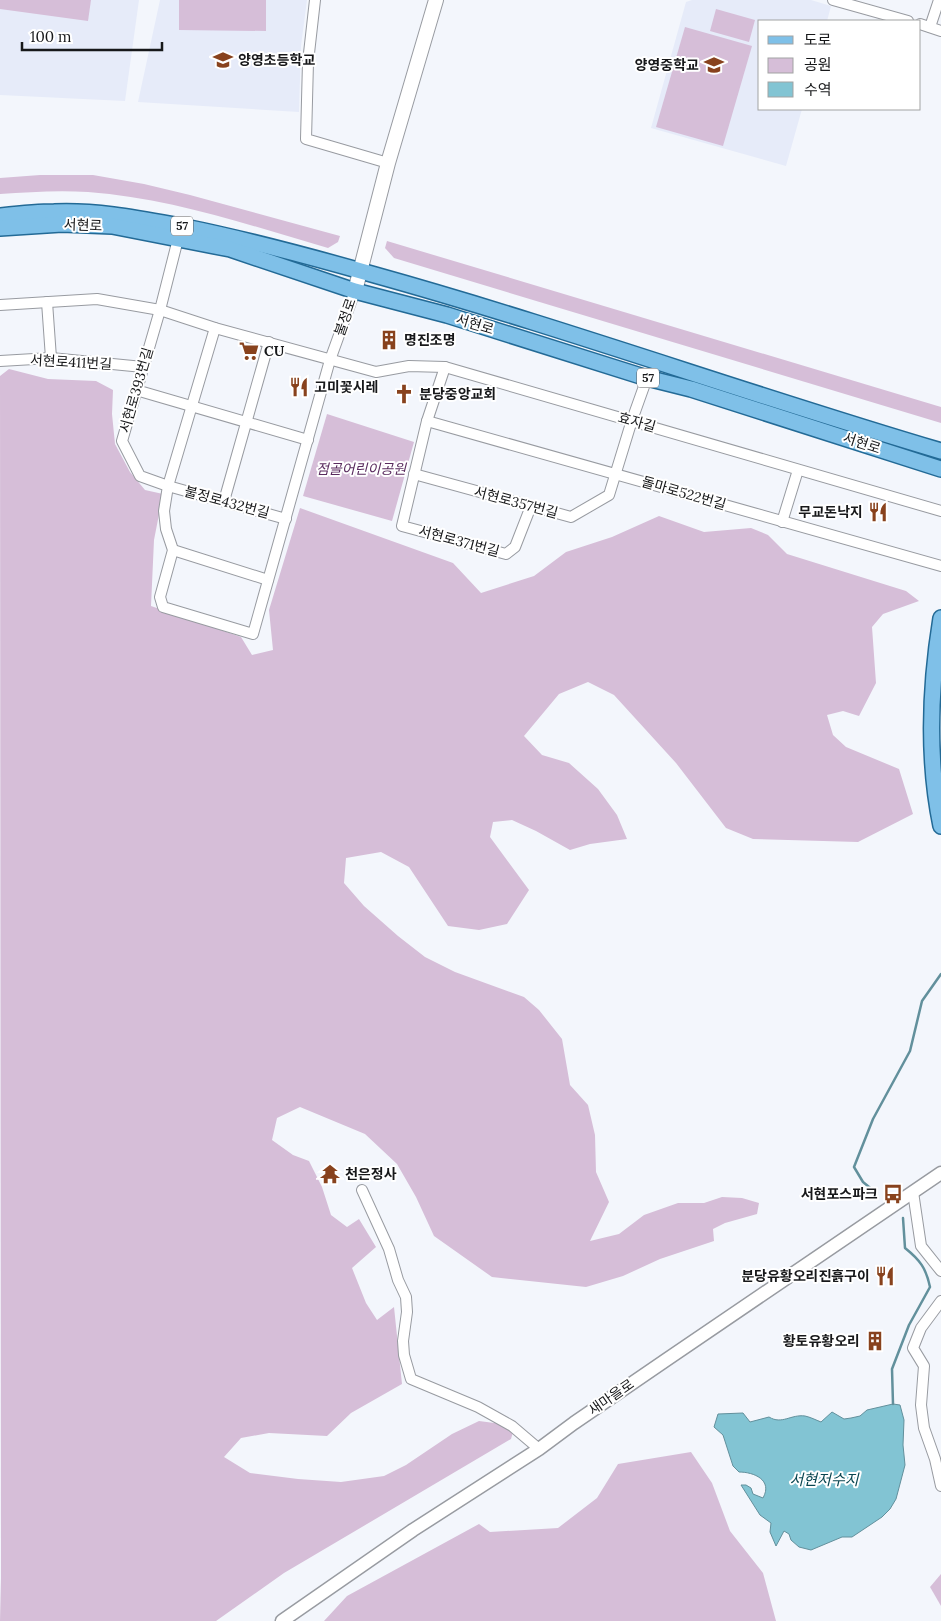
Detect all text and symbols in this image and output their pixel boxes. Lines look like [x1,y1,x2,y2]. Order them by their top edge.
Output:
scale bar [22,20,162,52]
legend [758,20,921,110]
text: 100 m [30,27,71,46]
text: 도로 [804,30,832,49]
school or university icon: 양영초등학교 [212,49,234,71]
place label: 양영초등학교 [238,51,315,69]
school or university icon: 양영중학교 [703,54,725,76]
text: 공원 [804,55,832,74]
place label: 양영중학교 [635,56,699,74]
text: 수역 [804,80,832,99]
street label: 서현로 [63,215,103,235]
road number: 57 [171,217,193,236]
street label: 불정로 [330,296,360,338]
street label: 서현로 [454,310,496,338]
building icon: 명진조명 [378,329,400,351]
place label: 명진조명 [404,331,456,349]
supermarket icon: CU [238,340,260,362]
place label: CU [264,342,285,360]
street label: 서현로393번길 [115,345,157,435]
street label: 서현로411번길 [29,351,113,373]
road number: 57 [637,368,659,388]
restaurant icon: 고미꽃시레 [288,376,310,398]
place label: 고미꽃시레 [314,378,378,396]
church icon: 분당중앙교회 [393,383,415,405]
place label: 분당중앙교회 [419,385,496,403]
street label: 효자길 [616,408,658,436]
street label: 서현로 [841,428,883,458]
park label: 점골어린이공원 [316,460,407,478]
street label: 돌마로522번길 [640,472,728,514]
street label: 불정로432번길 [183,482,271,522]
street label: 서현로357번길 [472,482,560,522]
restaurant icon: 무교돈낙지 [867,501,889,523]
place label: 무교돈낙지 [799,503,863,521]
street label: 서현로371번길 [416,522,502,560]
temple icon: 천은정사 [319,1163,341,1185]
place label: 천은정사 [345,1165,397,1183]
bus stop icon: 서현포스파크 [882,1183,904,1205]
place label: 서현포스파크 [801,1185,878,1203]
restaurant icon: 분당유황오리진흙구이 [874,1265,896,1287]
place label: 분당유황오리진흙구이 [741,1267,870,1285]
building icon: 황토유황오리 [864,1330,886,1352]
place label: 황토유황오리 [783,1332,860,1350]
street label: 새마을로 [585,1375,637,1419]
water label: 서현저수지 [789,1470,860,1489]

